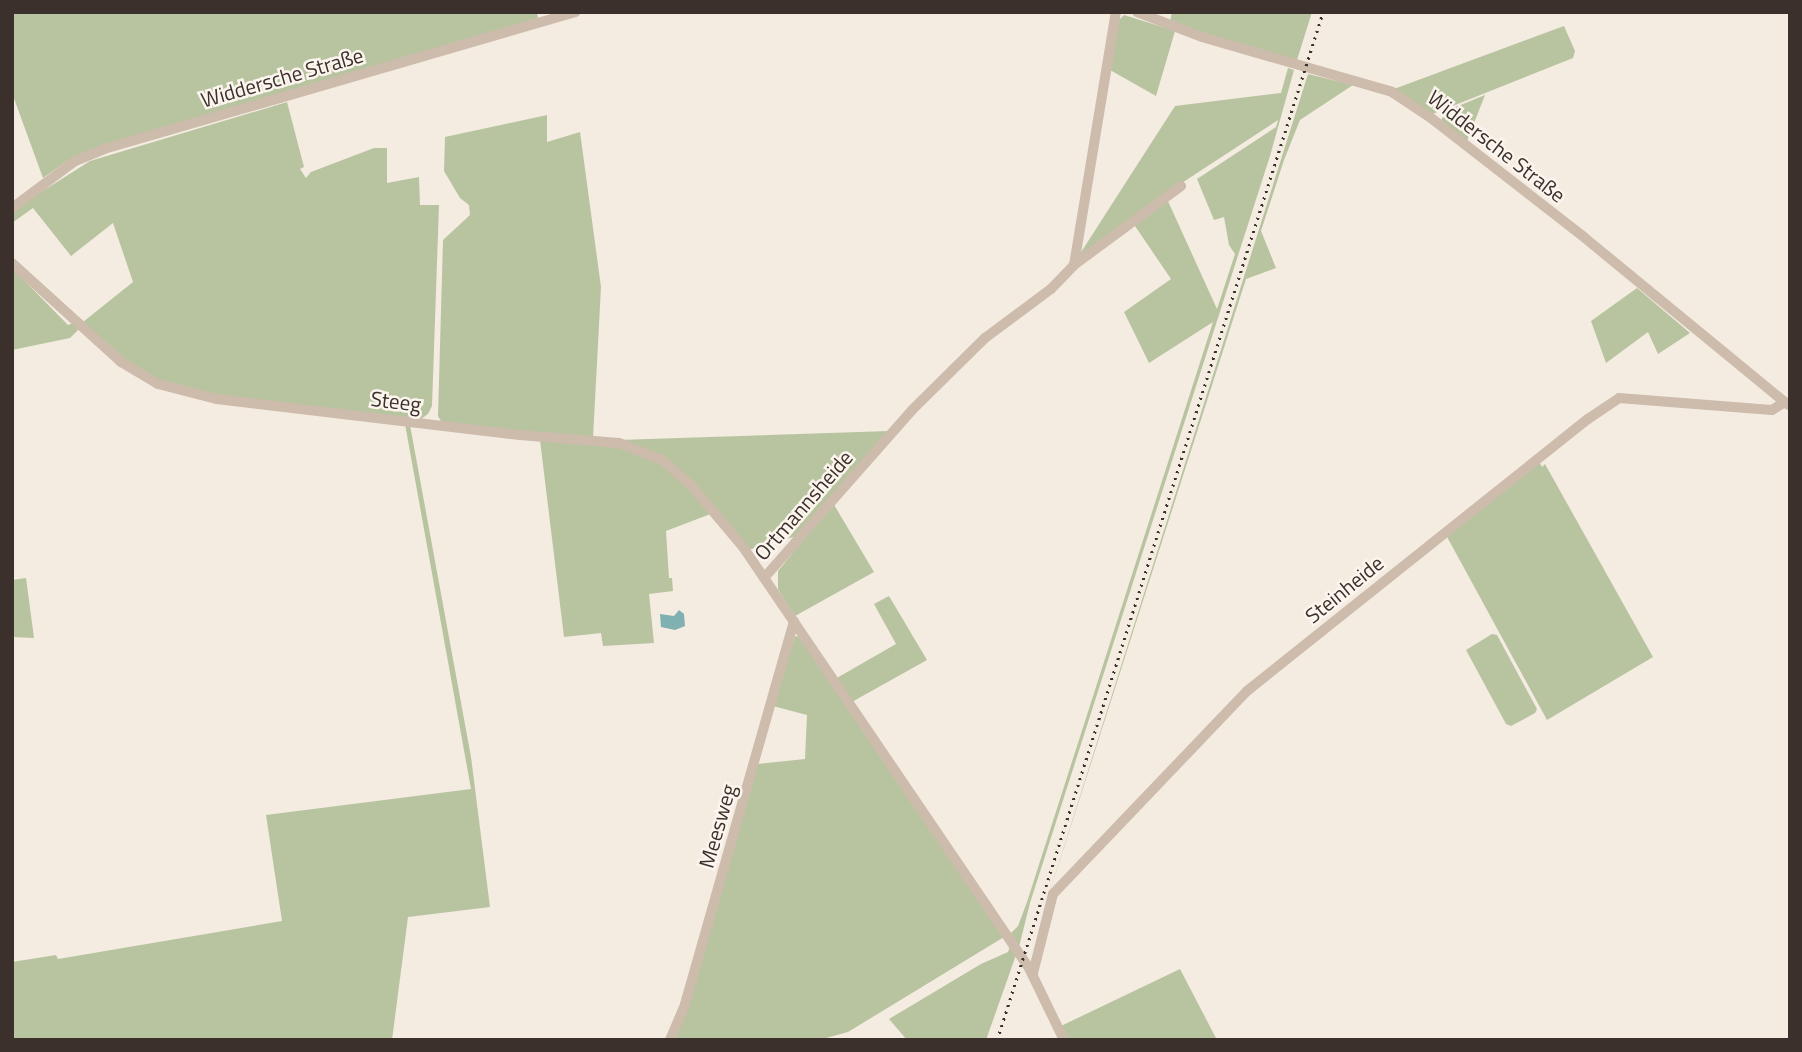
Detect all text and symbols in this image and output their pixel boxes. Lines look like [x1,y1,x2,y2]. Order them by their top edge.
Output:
street label: Widdersche Straße [198,42,366,112]
street label: Widdersche Straße [1423,84,1571,208]
street label: Steeg [369,385,423,417]
street label: Ortmannsheide [749,445,857,565]
street label: Steinheide [1300,550,1388,628]
street label: Meesweg [693,781,741,871]

